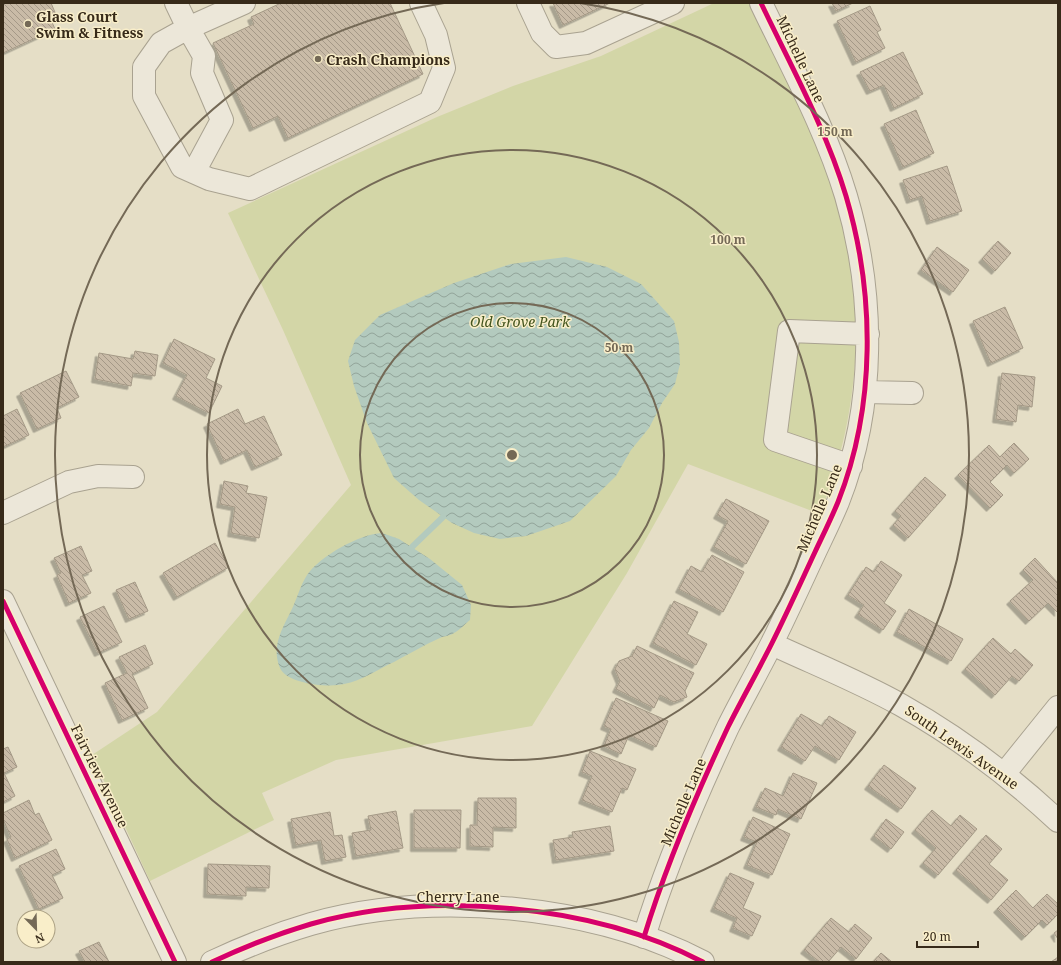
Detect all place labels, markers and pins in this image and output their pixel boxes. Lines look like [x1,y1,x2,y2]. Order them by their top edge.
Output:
place label: Glass Court Swim & Fitness [36,7,144,42]
marker: Glass Court Swim & Fitness [23,19,33,29]
place label: Crash Champions [326,50,450,69]
marker: Crash Champions [313,54,323,64]
centre of rings [505,448,519,462]

